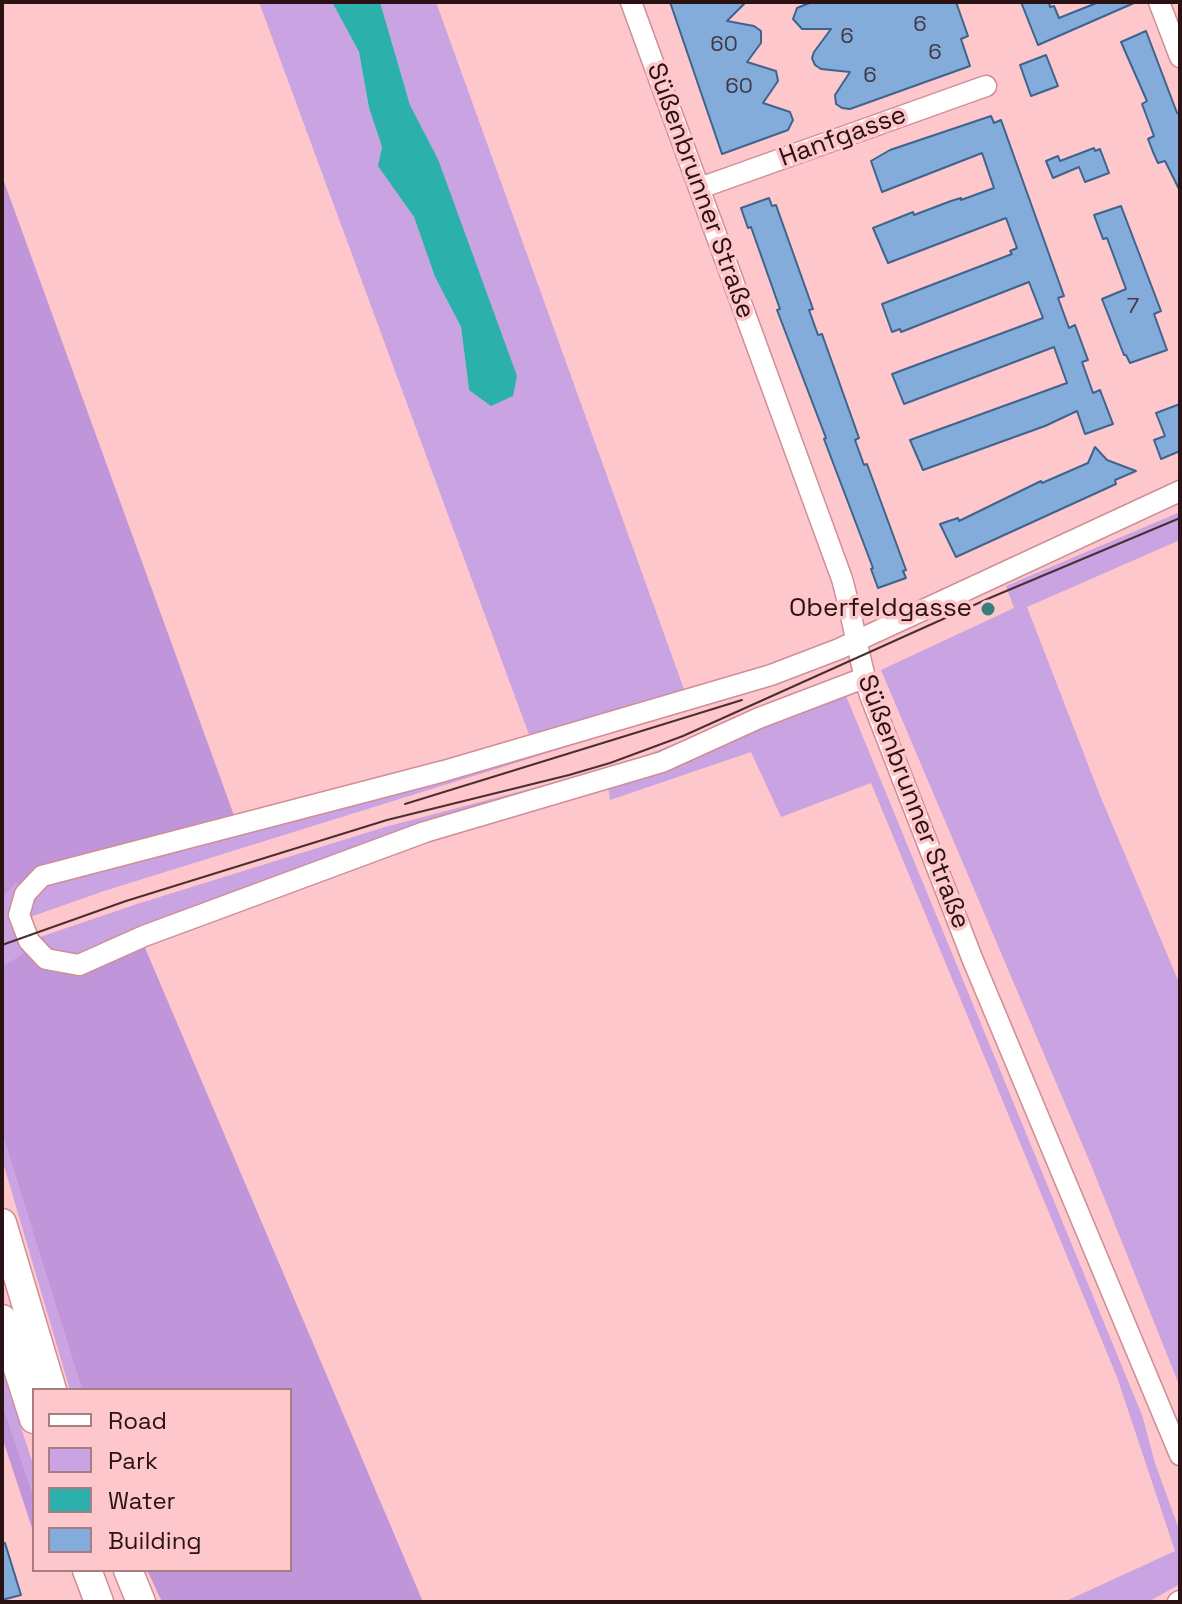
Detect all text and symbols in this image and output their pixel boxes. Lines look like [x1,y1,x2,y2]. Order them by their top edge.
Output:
house number: 6 [913,12,927,38]
house number: 6 [840,24,854,50]
house number: 60 [710,32,738,58]
house number: 6 [928,40,942,66]
street label: Süßenbrunner Straße [639,59,761,323]
house number: 6 [863,63,877,89]
house number: 60 [725,74,753,100]
street label: Hanfgasse [775,100,911,174]
house number: 7 [1127,294,1139,320]
place label: Oberfeldgasse [789,593,972,625]
marker: Oberfeldgasse [979,600,997,618]
street label: Süßenbrunner Straße [850,671,976,933]
legend [32,1388,292,1572]
text: Road [108,1405,167,1436]
text: Park [108,1445,158,1476]
text: Water [108,1485,176,1516]
text: Building [108,1525,202,1556]

